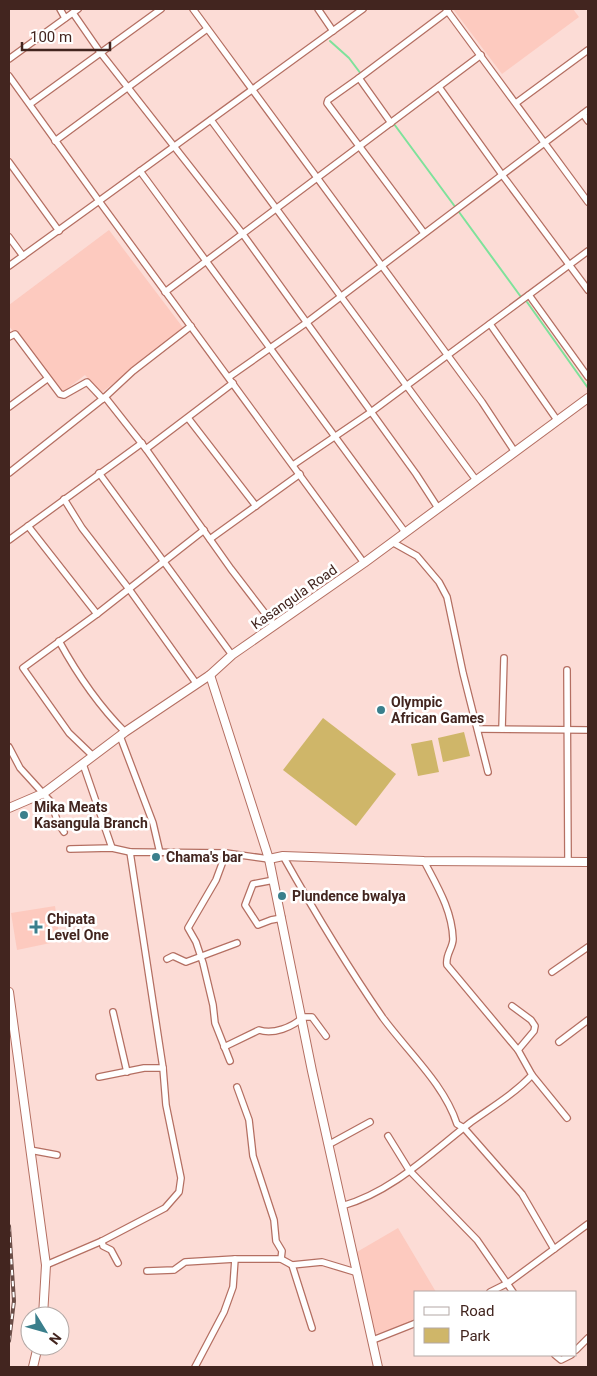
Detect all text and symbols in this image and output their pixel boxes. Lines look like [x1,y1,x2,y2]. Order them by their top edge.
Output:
scale bar [22,20,110,52]
text: 100 m [30,28,72,46]
street label: Kasangula Road [248,561,340,633]
place label: Olympic African Games [391,694,484,726]
marker: Olympic African Games [375,704,387,716]
place label: Mika Meats Kasangula Branch [34,799,148,831]
marker: Mika Meats Kasangula Branch [18,809,30,821]
place label: Chama's bar [166,849,243,865]
marker: Chama's bar [150,851,162,863]
place label: Plundence bwalya [292,888,406,904]
marker: Plundence bwalya [276,890,288,902]
place label: Chipata Level One [47,911,109,943]
marker: Chipata Level One [29,920,43,934]
legend [414,1291,577,1356]
text: Road [460,1302,494,1320]
north arrow [20,1306,70,1356]
text: Park [460,1327,491,1345]
text: N [46,1330,65,1348]

